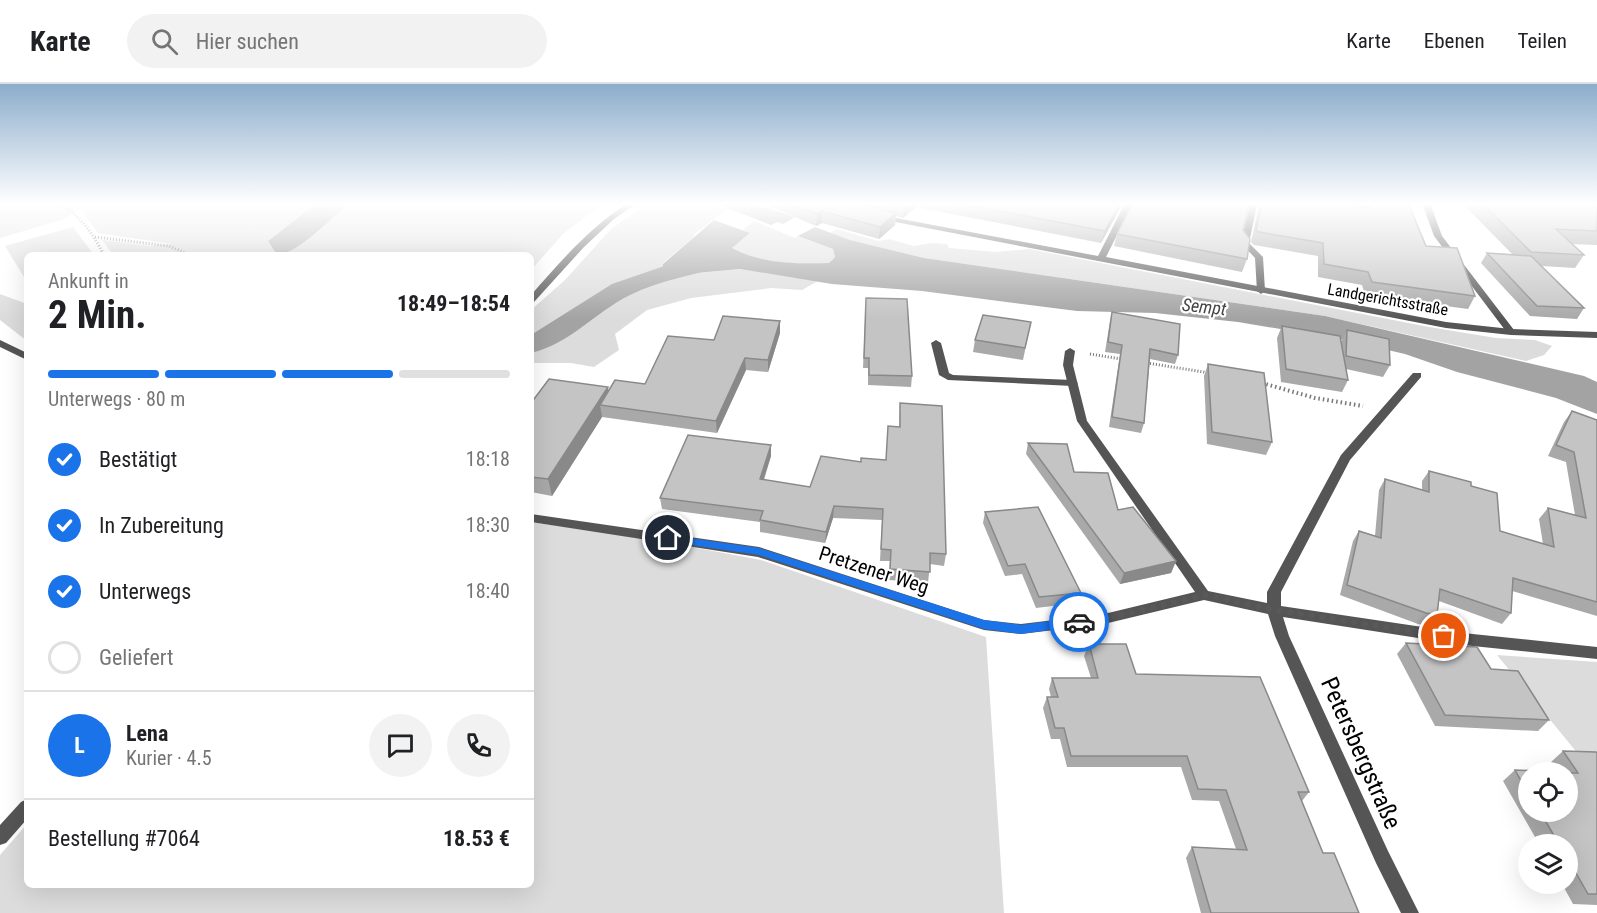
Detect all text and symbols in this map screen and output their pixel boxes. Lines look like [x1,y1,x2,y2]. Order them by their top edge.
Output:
search box [127,14,547,68]
text: Karte [30,25,91,58]
icon: search [148,25,181,58]
text: Hier suchen [196,29,299,54]
text: Karte [1346,29,1391,53]
text: Ebenen [1424,29,1485,53]
text: Teilen [1518,29,1567,53]
text: Ankunft in [48,269,129,293]
street label: Landgerichtsstraße [1326,280,1450,319]
text: 18:49–18:54 [397,291,510,316]
text: 2 Min. [48,292,147,338]
water label: Sempt [1181,294,1228,319]
text: Unterwegs · 80 m [48,387,185,411]
icon: check [48,443,81,476]
text: Bestätigt [99,447,177,472]
text: 18:18 [466,447,510,471]
icon: check [48,509,81,542]
pin [642,512,693,563]
text: In Zubereitung [99,513,224,538]
text: 18:30 [466,513,510,537]
icon: home [651,521,684,554]
street label: Pretzener Weg [816,541,932,599]
icon: check [48,575,81,608]
text: Unterwegs [99,579,191,604]
text: 18:40 [466,579,510,603]
courier [1049,592,1109,652]
icon: car [1063,606,1096,639]
pin [1418,610,1469,661]
icon: bag [1427,619,1460,652]
text: Geliefert [99,645,174,670]
street label: Petersbergstraße [1315,673,1407,833]
button: chat [369,714,432,777]
button: phone [447,714,510,777]
text: Lena [126,721,168,746]
text: L [74,733,85,758]
text: Kurier · 4.5 [126,746,212,770]
map controls [1518,762,1578,894]
button: locate [1518,762,1578,822]
text: Bestellung #7064 [48,826,200,851]
text: 18.53 € [443,826,510,851]
button: layers [1518,834,1578,894]

